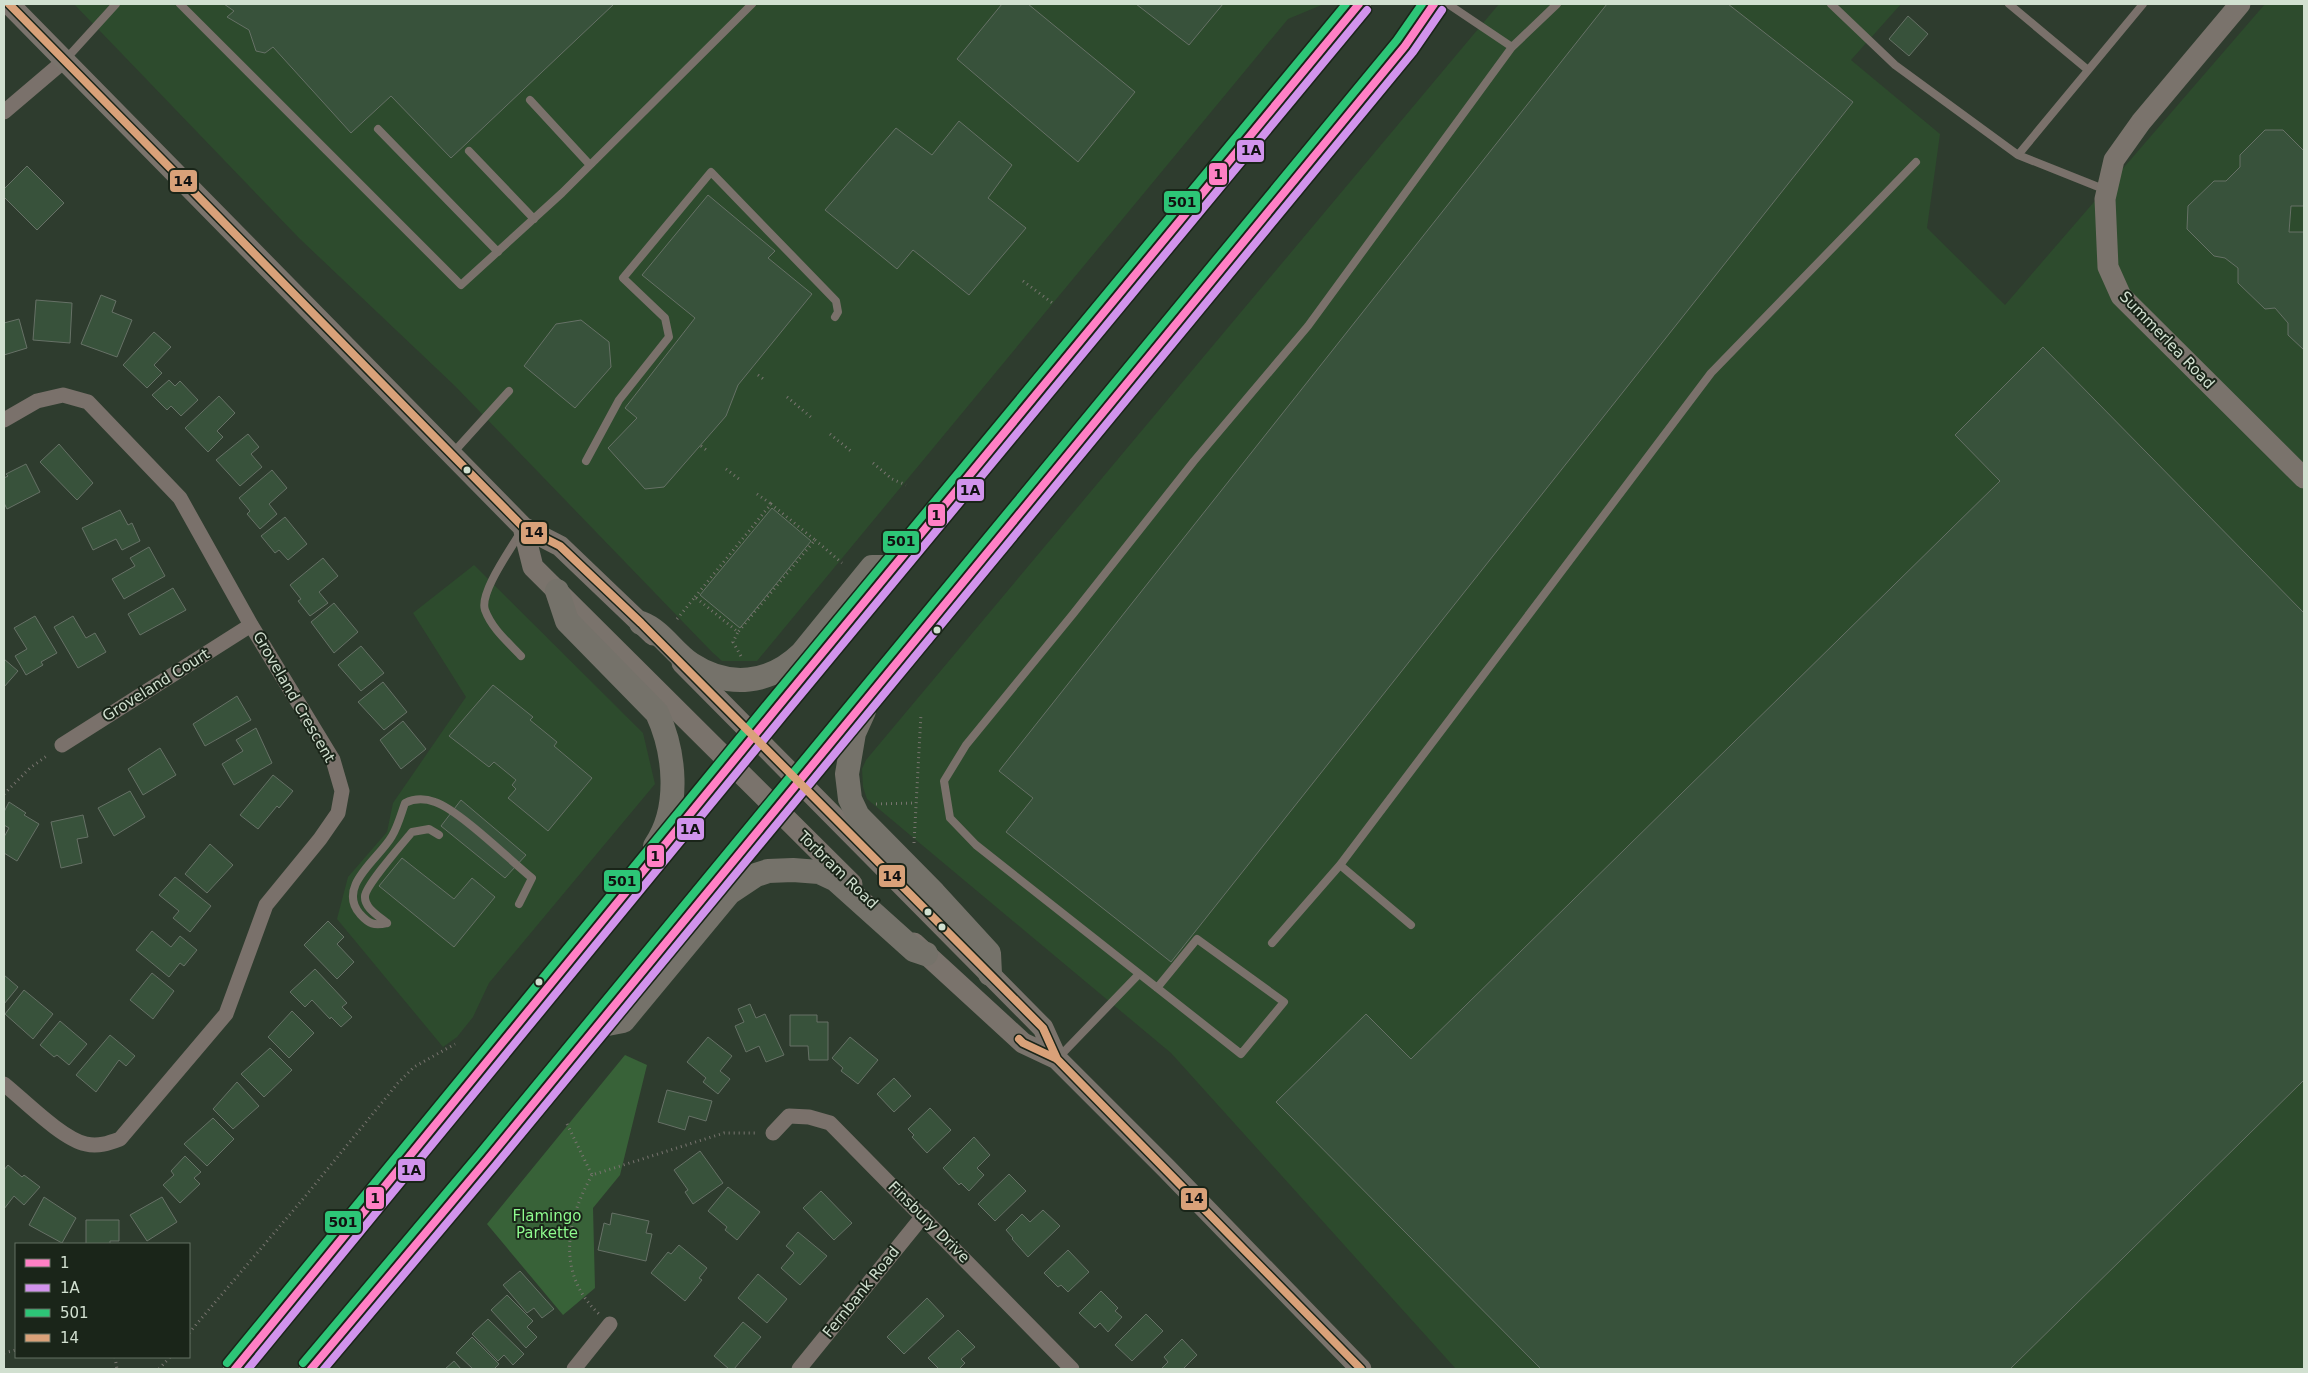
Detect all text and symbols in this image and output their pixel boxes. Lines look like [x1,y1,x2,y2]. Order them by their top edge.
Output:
line badge: 1A [1236,139,1265,163]
text: 1A [1241,142,1261,158]
line badge: 1 [1208,162,1228,186]
text: 1 [1213,166,1223,182]
line badge: 14 [169,169,198,193]
text: 14 [173,173,193,189]
line badge: 501 [1163,190,1201,214]
text: 501 [1167,194,1197,210]
street label: Summerlea Road [2116,287,2218,393]
unlabelled marker [462,465,472,475]
line badge: 1A [956,478,985,502]
text: 1A [960,482,980,498]
line badge: 1 [927,503,946,527]
text: 1 [931,507,941,523]
line badge: 14 [520,521,548,545]
text: 14 [524,524,544,540]
line badge: 501 [882,530,920,554]
text: 501 [886,533,916,549]
unlabelled marker [932,625,942,635]
street label: Groveland Crescent [249,628,339,766]
street label: Groveland Court [99,645,213,725]
line badge: 1A [676,817,705,841]
text: 1A [680,821,700,837]
street label: Torbram Road [794,827,882,913]
line badge: 1 [646,844,665,868]
text: 1 [650,848,660,864]
line badge: 14 [878,864,906,888]
text: 14 [882,868,902,884]
line badge: 501 [603,869,641,893]
text: 501 [607,873,637,889]
unlabelled marker [923,907,933,917]
unlabelled marker [937,922,947,932]
unlabelled marker [534,977,544,987]
line badge: 1A [397,1158,426,1182]
text: 1A [401,1162,421,1178]
street label: Finsbury Drive [885,1178,973,1266]
line badge: 1 [365,1186,385,1210]
line badge: 14 [1180,1187,1208,1211]
text: 1 [370,1190,380,1206]
text: 14 [1184,1190,1204,1206]
park label: Flamingo Parkette [513,1207,581,1242]
line badge: 501 [324,1210,362,1234]
text: 501 [328,1214,358,1230]
legend [15,1243,190,1358]
street label: Fernbank Road [819,1243,903,1341]
text: 1 [60,1254,70,1272]
text: 1A [60,1279,81,1297]
text: 501 [60,1304,89,1322]
text: 14 [60,1329,79,1347]

